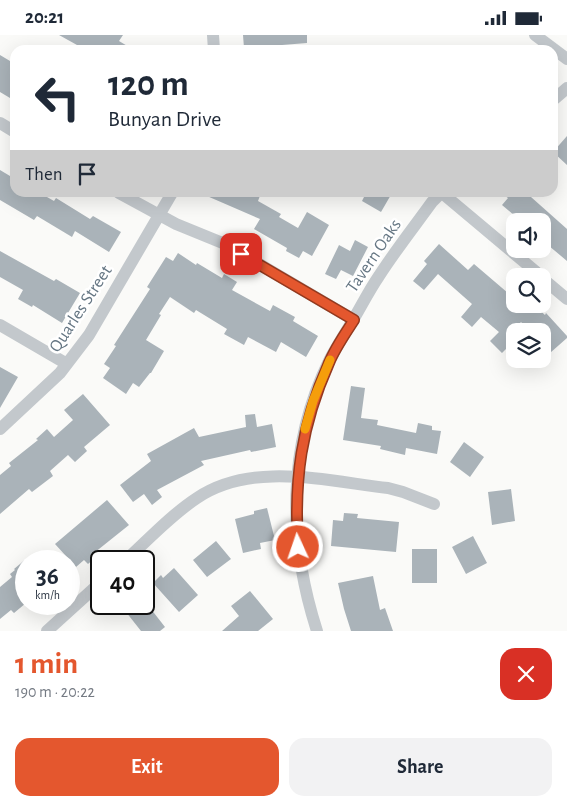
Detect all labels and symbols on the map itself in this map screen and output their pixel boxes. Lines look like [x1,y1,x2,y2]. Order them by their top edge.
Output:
street label: Tavern Oaks [343,216,405,296]
pin [220,233,262,275]
street label: Quarles Street [46,262,116,356]
position arrow [271,520,323,572]
speed limit sign: 40 [90,550,155,615]

